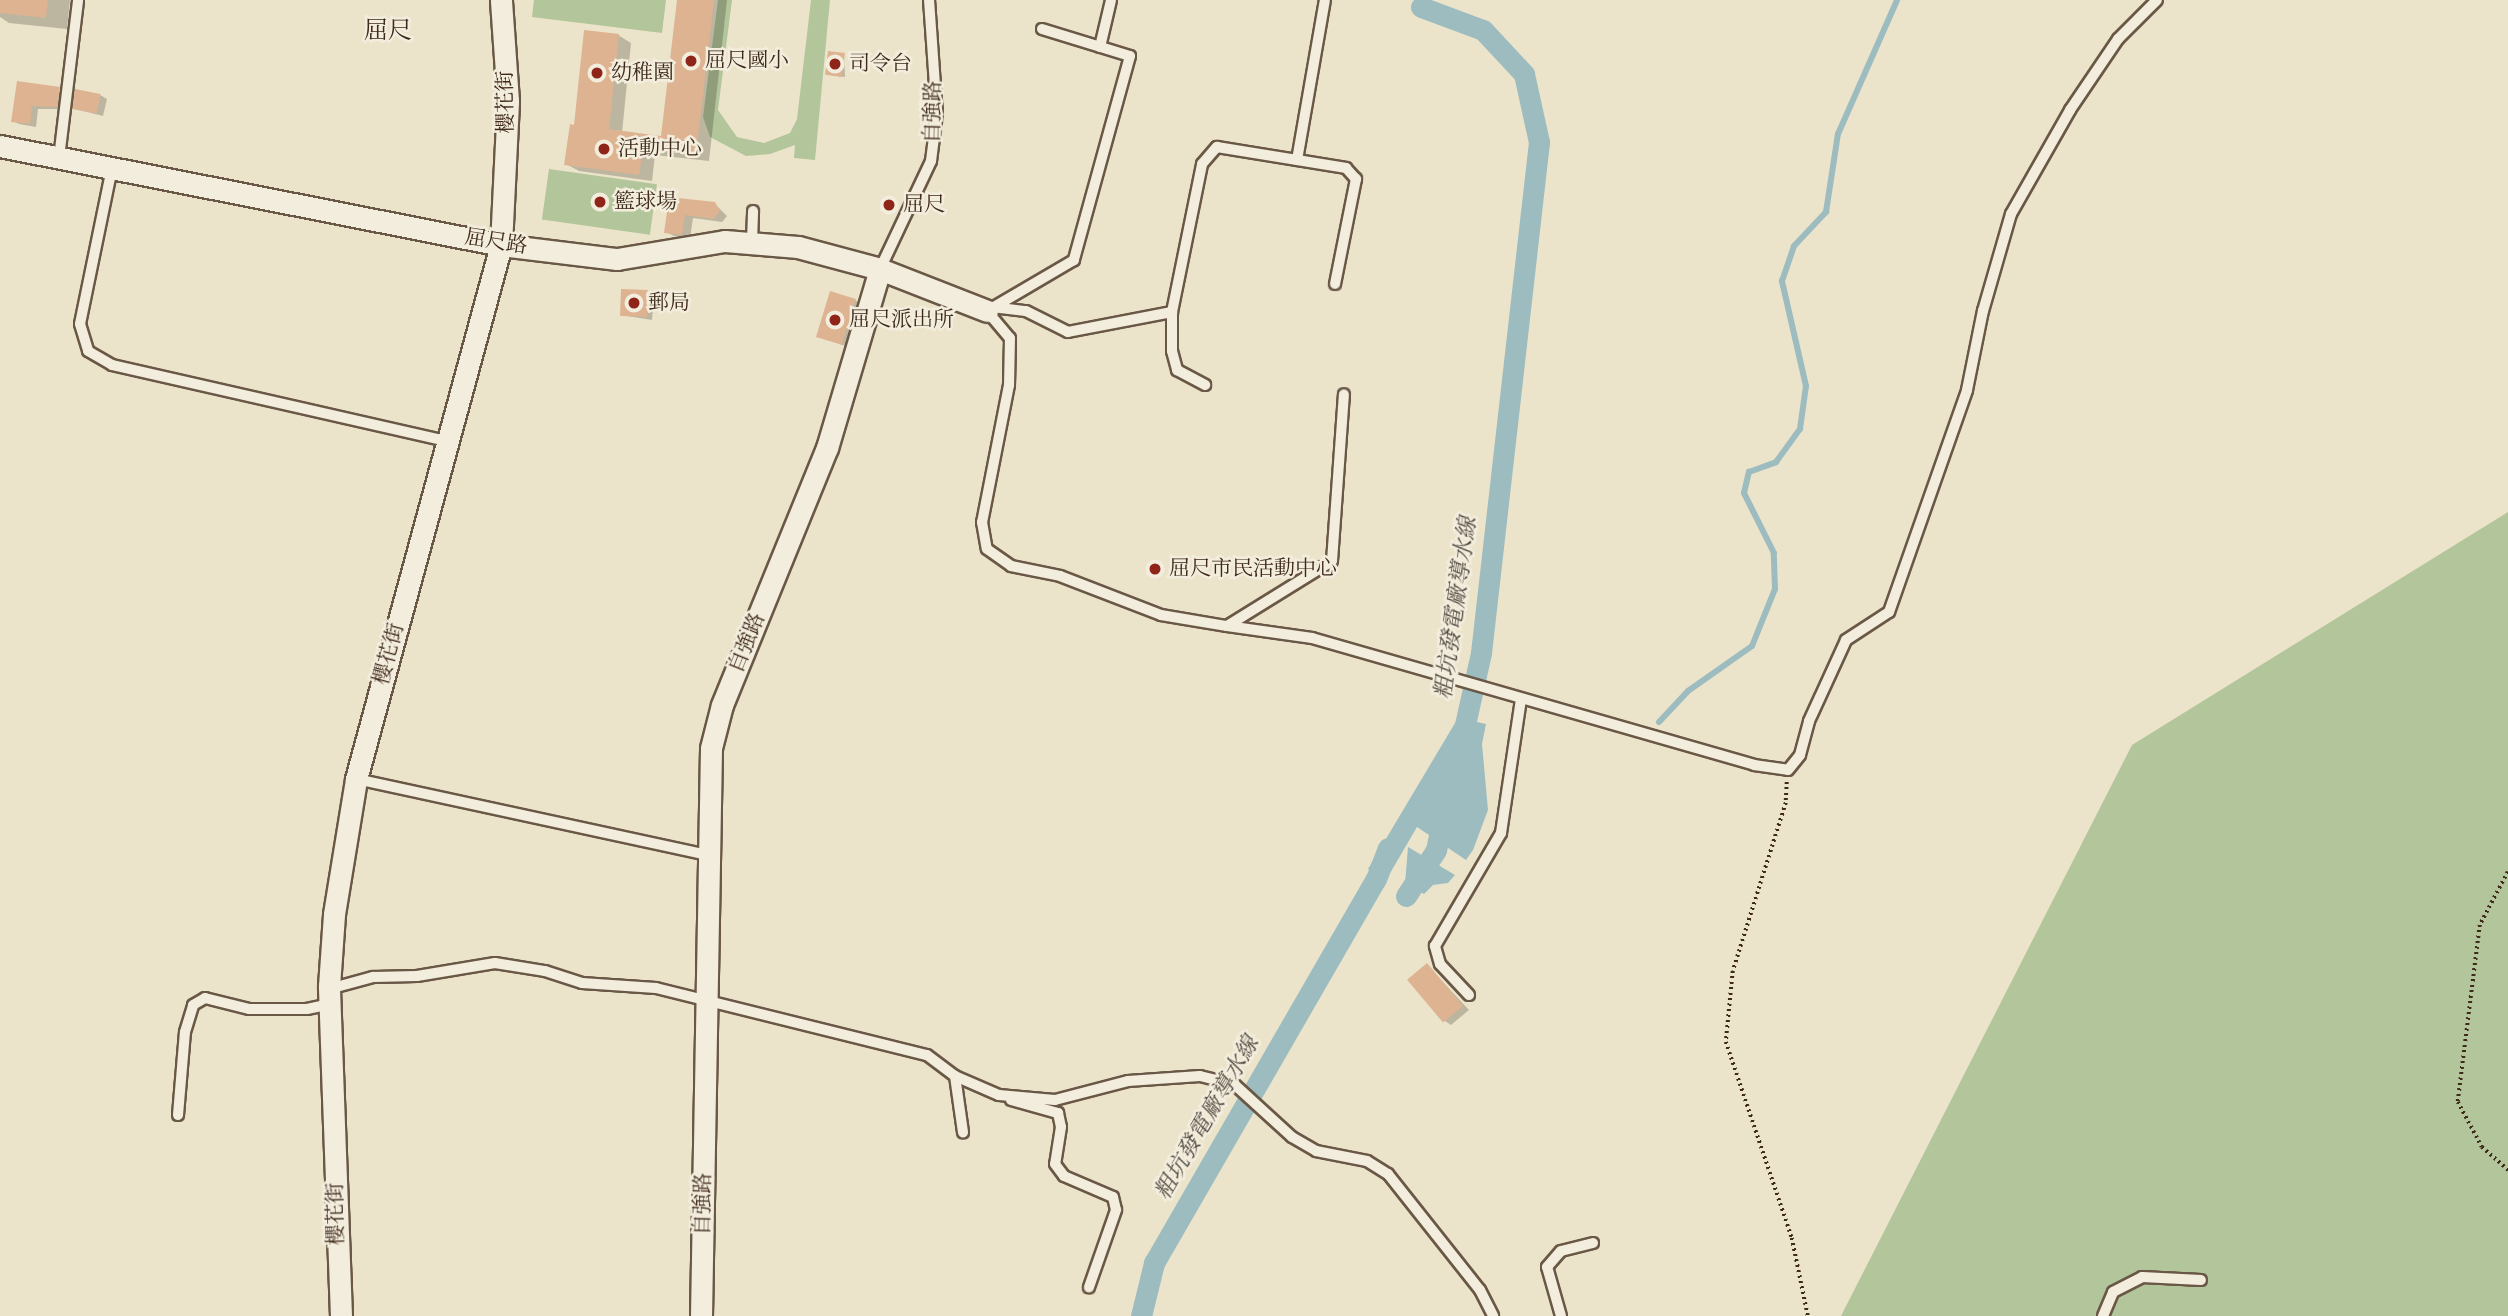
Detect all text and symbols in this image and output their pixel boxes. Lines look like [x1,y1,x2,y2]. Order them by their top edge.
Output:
district label: 屈尺 [364,17,412,45]
place label: 屈尺國小 [705,48,789,74]
place label: 司令台 [849,51,912,77]
marker: 屈尺國小 [683,53,699,69]
marker: 司令台 [827,56,843,72]
place label: 幼稚園 [611,60,674,86]
marker: 幼稚園 [589,65,605,81]
street label: 櫻花街 [493,70,519,134]
street label: 自強路 [920,80,946,144]
place label: 活動中心 [618,136,702,162]
marker: 活動中心 [596,141,612,157]
place label: 籃球場 [614,189,677,215]
place label: 屈尺 [903,192,945,218]
marker: 籃球場 [592,194,608,210]
marker: 屈尺 [881,197,897,213]
street label: 屈尺路 [463,225,529,259]
place label: 郵局 [648,290,690,316]
marker: 郵局 [626,295,642,311]
place label: 屈尺派出所 [849,307,954,333]
marker: 屈尺派出所 [827,312,843,328]
water label: 粗坑發電廠導水線 [1430,515,1482,701]
place label: 屈尺市民活動中心 [1169,556,1337,582]
marker: 屈尺市民活動中心 [1147,561,1163,577]
street label: 自強路 [724,609,770,677]
street label: 櫻花街 [369,620,409,688]
water label: 粗坑發電廠導水線 [1149,1031,1265,1205]
street label: 自強路 [690,1172,716,1236]
street label: 櫻花街 [323,1182,349,1246]

